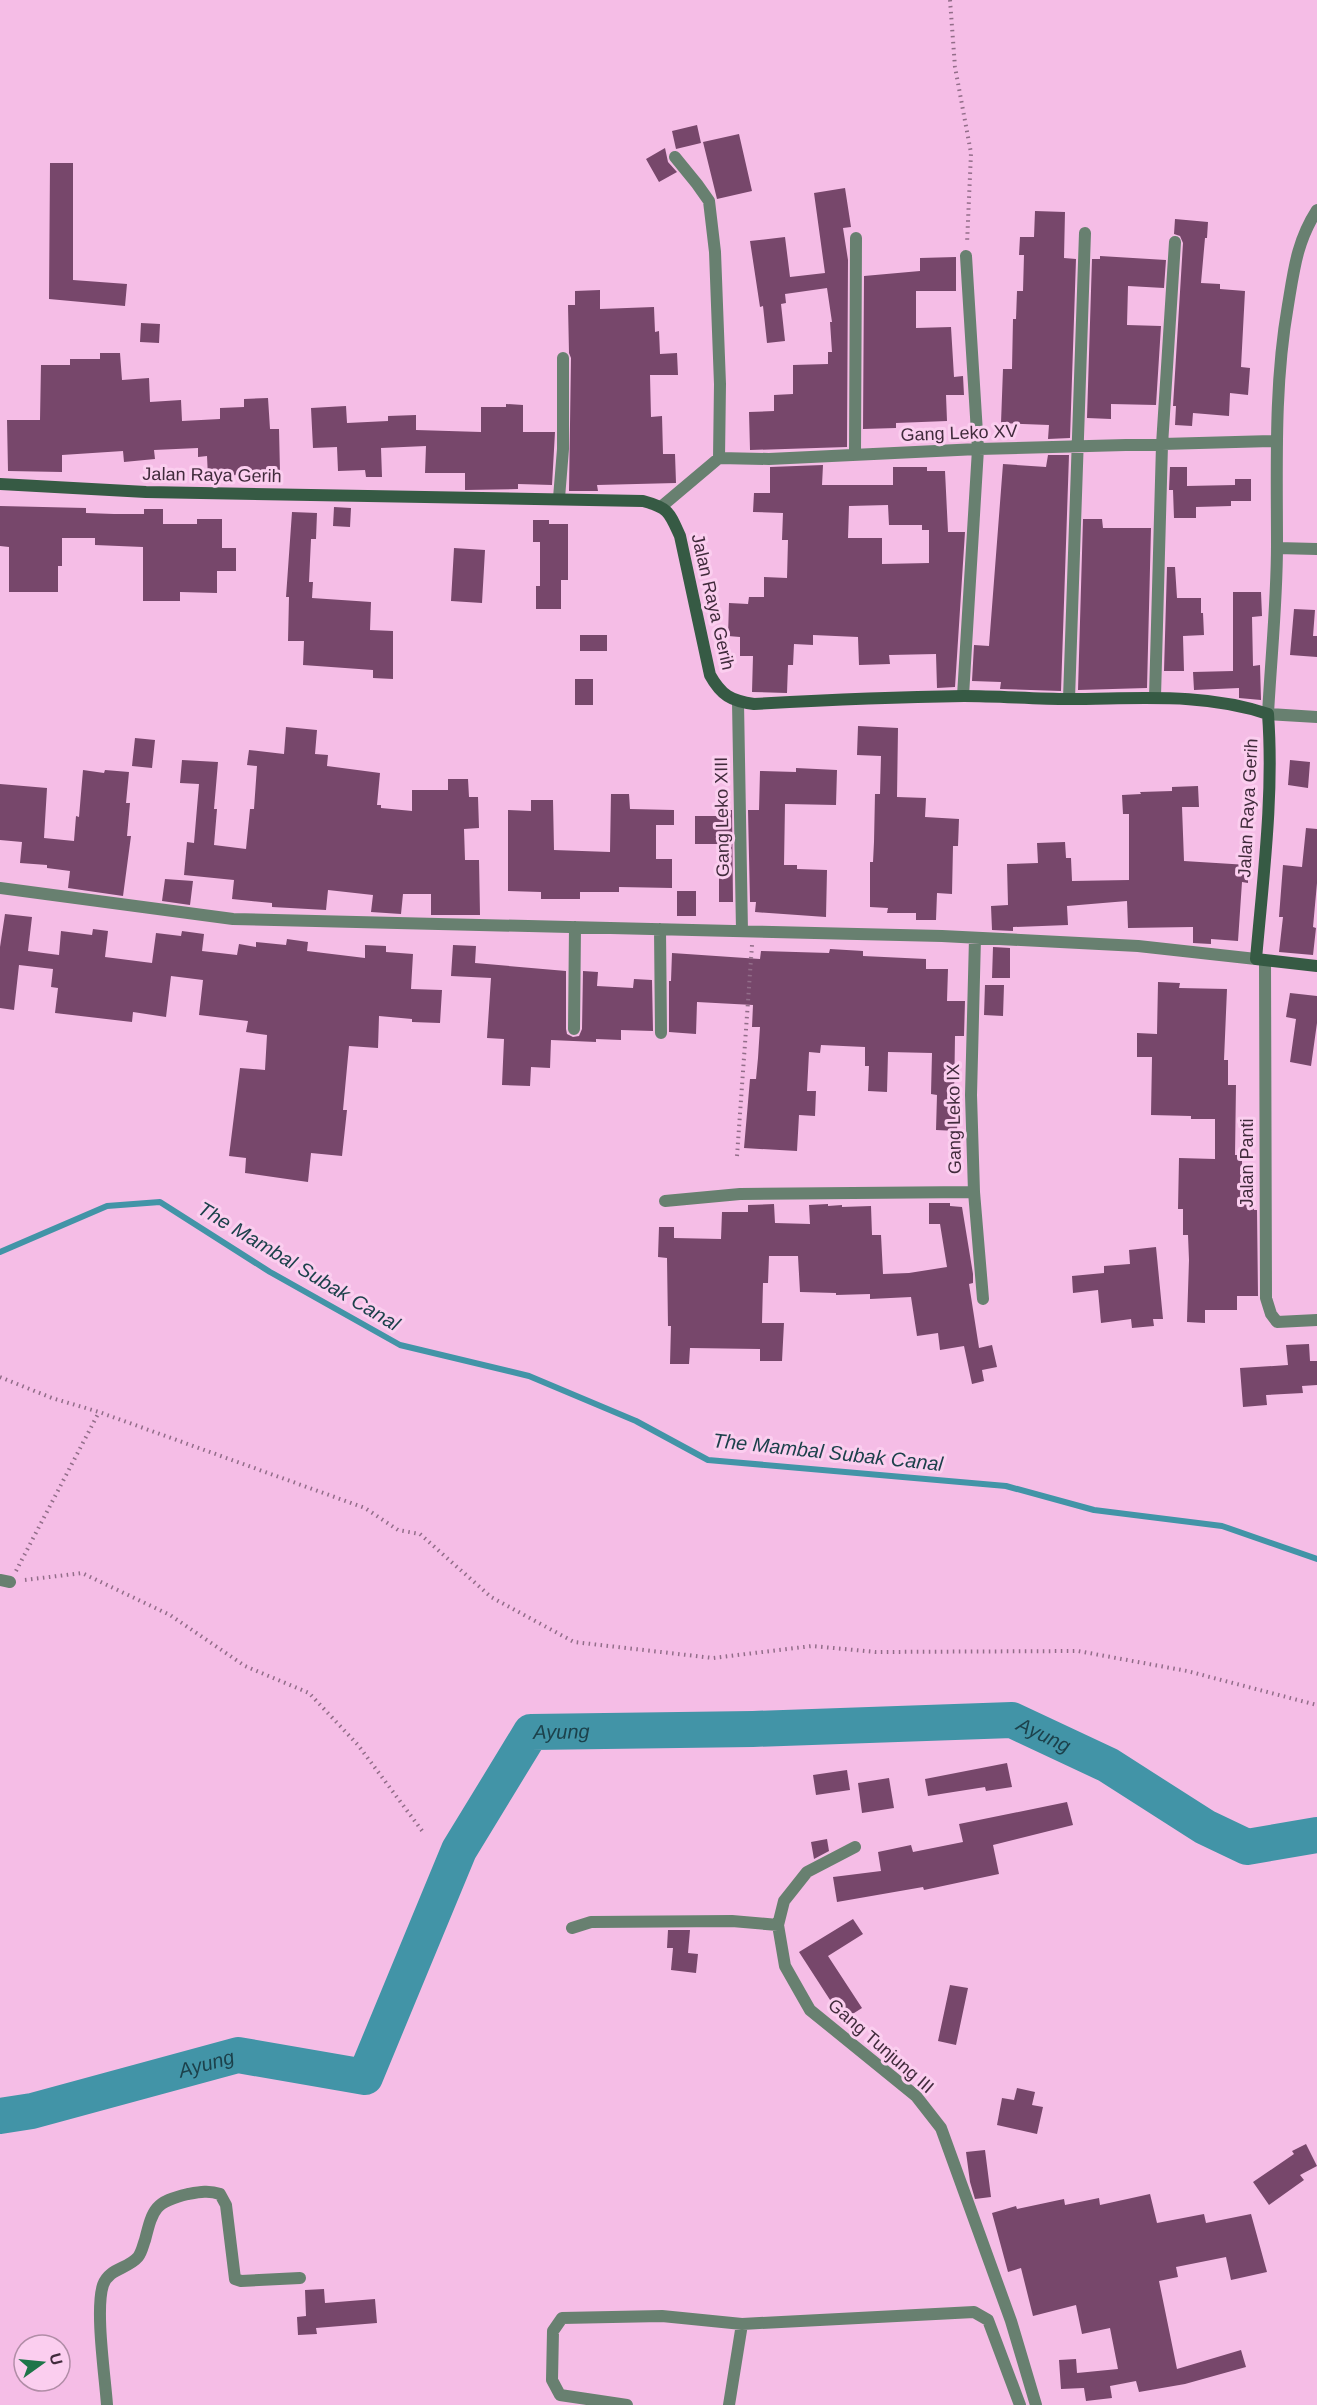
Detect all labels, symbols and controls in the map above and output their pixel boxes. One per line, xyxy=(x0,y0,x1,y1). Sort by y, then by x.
street label: Gang Leko XV xyxy=(900,421,1018,445)
street label: Jalan Raya Gerih xyxy=(142,464,282,486)
street label: Jalan Raya Gerih xyxy=(688,532,738,672)
street label: Jalan Raya Gerih xyxy=(1234,738,1262,878)
street label: Gang Leko XIII xyxy=(711,757,733,877)
street label: Gang Leko IX xyxy=(943,1064,965,1174)
street label: Jalan Panti xyxy=(1237,1118,1257,1208)
water label: The Mambal Subak Canal xyxy=(194,1197,404,1335)
water label: The Mambal Subak Canal xyxy=(712,1429,945,1475)
water label: Ayung xyxy=(1013,1713,1074,1757)
water label: Ayung xyxy=(532,1720,590,1743)
street label: Gang Tunjung III xyxy=(824,1995,938,2097)
water label: Ayung xyxy=(175,2046,236,2082)
north arrow xyxy=(12,2333,72,2393)
text: U xyxy=(46,2351,66,2367)

